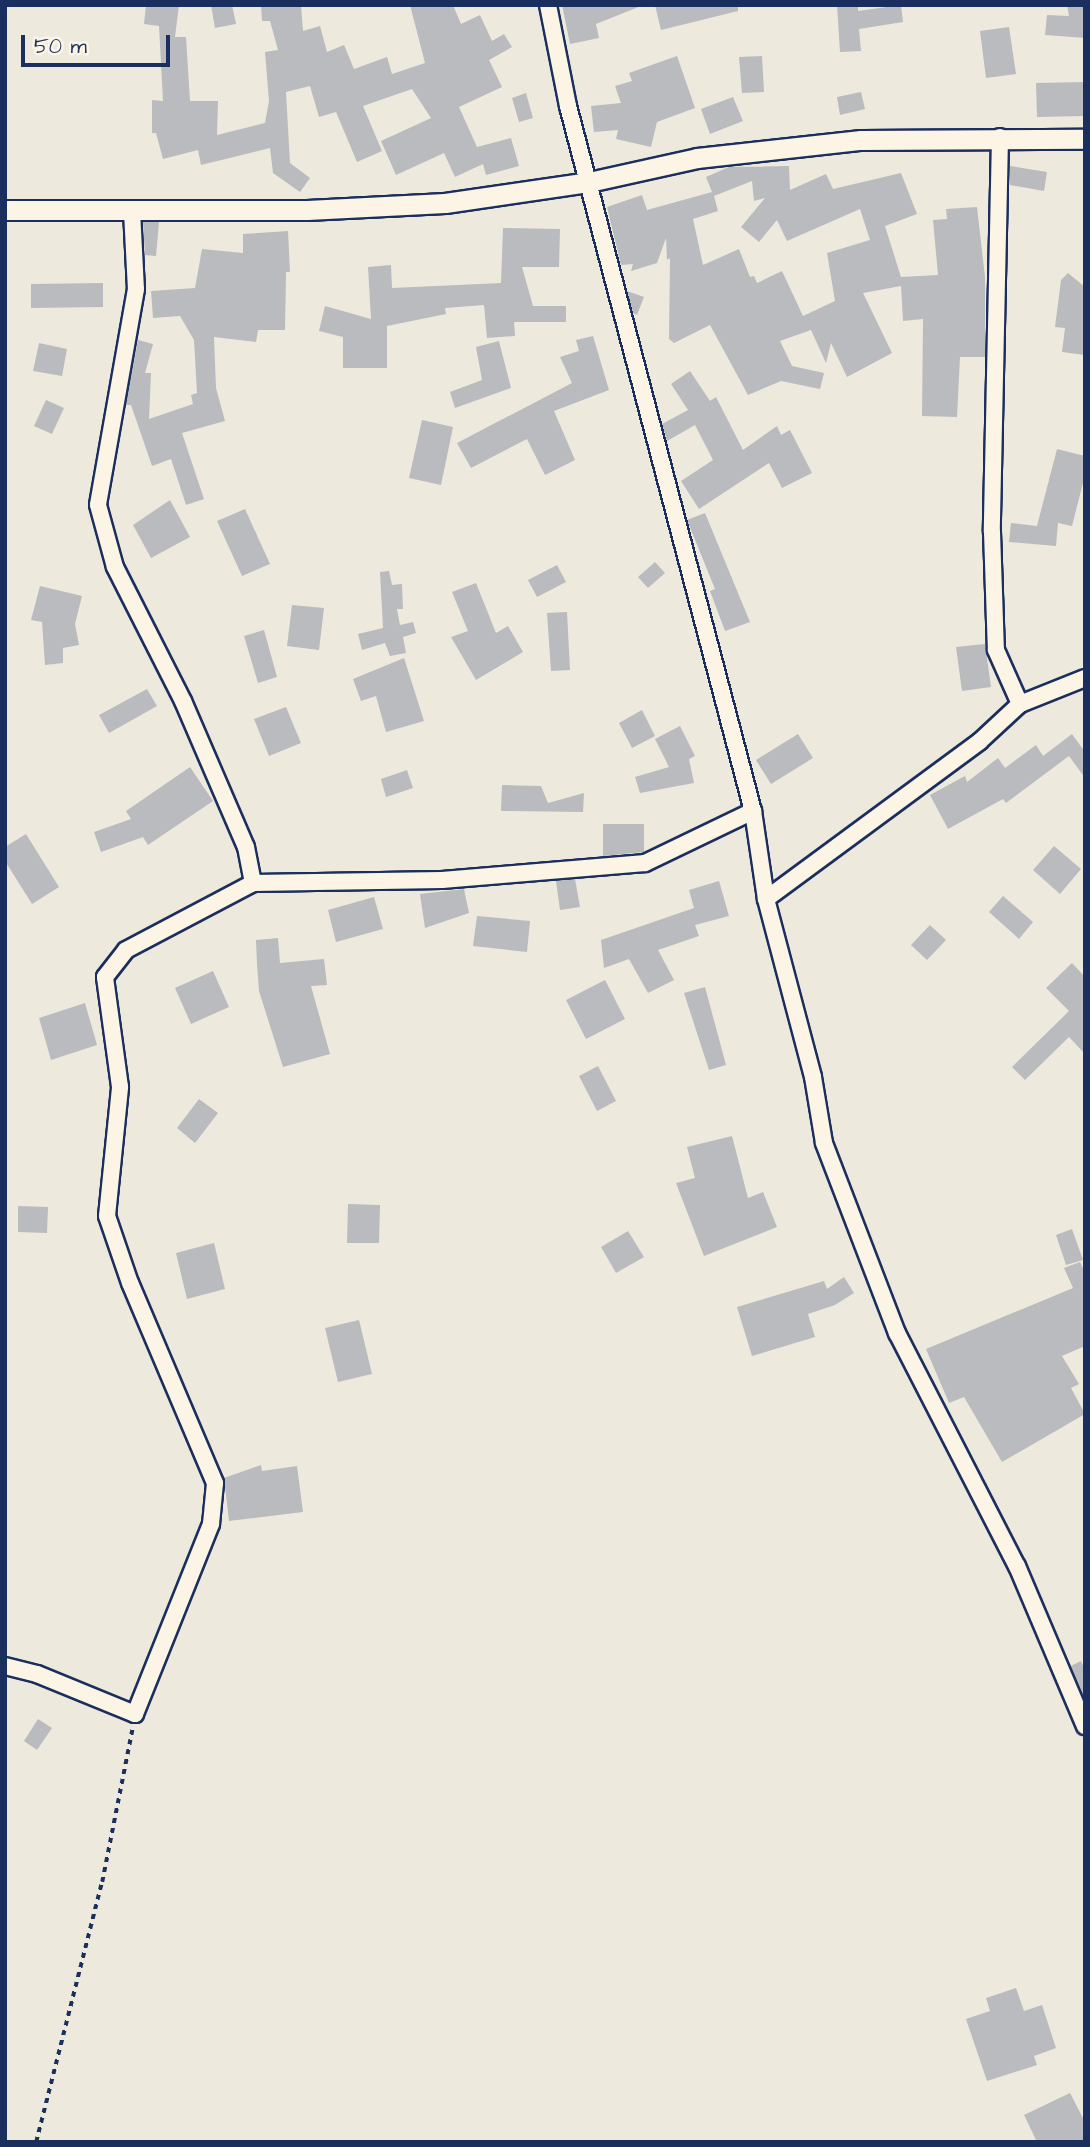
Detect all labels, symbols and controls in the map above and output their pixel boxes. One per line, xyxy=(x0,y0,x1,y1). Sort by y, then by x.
scale bar xyxy=(24,21,173,65)
text: 50 m xyxy=(34,32,87,61)

